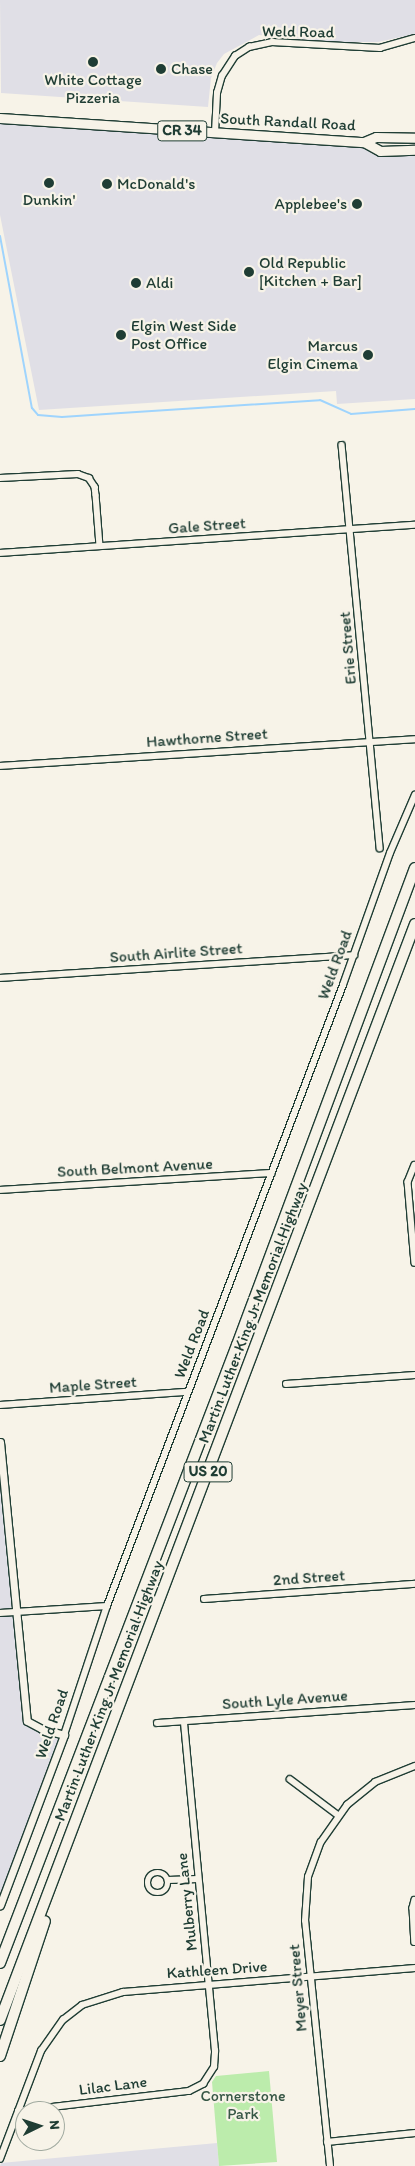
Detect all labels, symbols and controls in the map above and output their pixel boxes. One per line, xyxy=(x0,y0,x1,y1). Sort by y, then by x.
street label: Weld Road xyxy=(262,22,334,42)
marker: White Cottage Pizzeria xyxy=(87,56,99,68)
place label: Chase xyxy=(171,59,213,79)
marker: Chase xyxy=(155,63,167,75)
place label: White Cottage Pizzeria xyxy=(44,70,142,108)
street label: South Randall Road xyxy=(220,109,356,135)
road number: CR 34 xyxy=(157,118,207,144)
place label: McDonald's xyxy=(117,174,195,194)
marker: Dunkin' xyxy=(43,177,55,189)
marker: McDonald's xyxy=(101,178,113,190)
place label: Dunkin' xyxy=(23,190,75,210)
place label: Applebee's xyxy=(275,194,347,214)
marker: Applebee's xyxy=(351,198,363,210)
place label: Old Republic [Kitchen + Bar] xyxy=(259,253,362,291)
marker: Old Republic [Kitchen + Bar] xyxy=(243,266,255,278)
place label: Aldi xyxy=(146,273,173,293)
marker: Aldi xyxy=(130,277,142,289)
place label: Elgin West Side Post Office xyxy=(131,316,236,354)
marker: Elgin West Side Post Office xyxy=(115,329,127,341)
place label: Marcus Elgin Cinema xyxy=(268,336,358,374)
marker: Marcus Elgin Cinema xyxy=(362,349,374,361)
street label: Gale Street xyxy=(168,514,246,538)
street label: Erie Street xyxy=(335,611,361,685)
street label: Hawthorne Street xyxy=(146,724,268,752)
street label: Weld Road xyxy=(314,928,356,1002)
street label: South Airlite Street xyxy=(109,939,243,967)
street label: South Belmont Avenue xyxy=(57,1154,213,1182)
street label: Martin Luther King Jr Memorial Highway xyxy=(194,1180,312,1446)
street label: Weld Road xyxy=(170,1307,214,1381)
street label: Maple Street xyxy=(49,1372,137,1398)
road number: US 20 xyxy=(183,1460,233,1484)
street label: Martin Luther King Jr Memorial Highway xyxy=(50,1558,168,1824)
street label: 2nd Street xyxy=(272,1566,346,1590)
street label: South Lyle Avenue xyxy=(222,1686,348,1714)
street label: Weld Road xyxy=(31,1687,73,1761)
street label: Mulberry Lane xyxy=(172,1852,202,1952)
street label: Meyer Street xyxy=(285,1944,311,2032)
street label: Kathleen Drive xyxy=(166,1957,268,1983)
street label: Lilac Lane xyxy=(78,2072,148,2100)
park label: Cornerstone Park xyxy=(200,2086,286,2124)
north arrow xyxy=(15,2101,65,2151)
text: N xyxy=(46,2120,63,2130)

